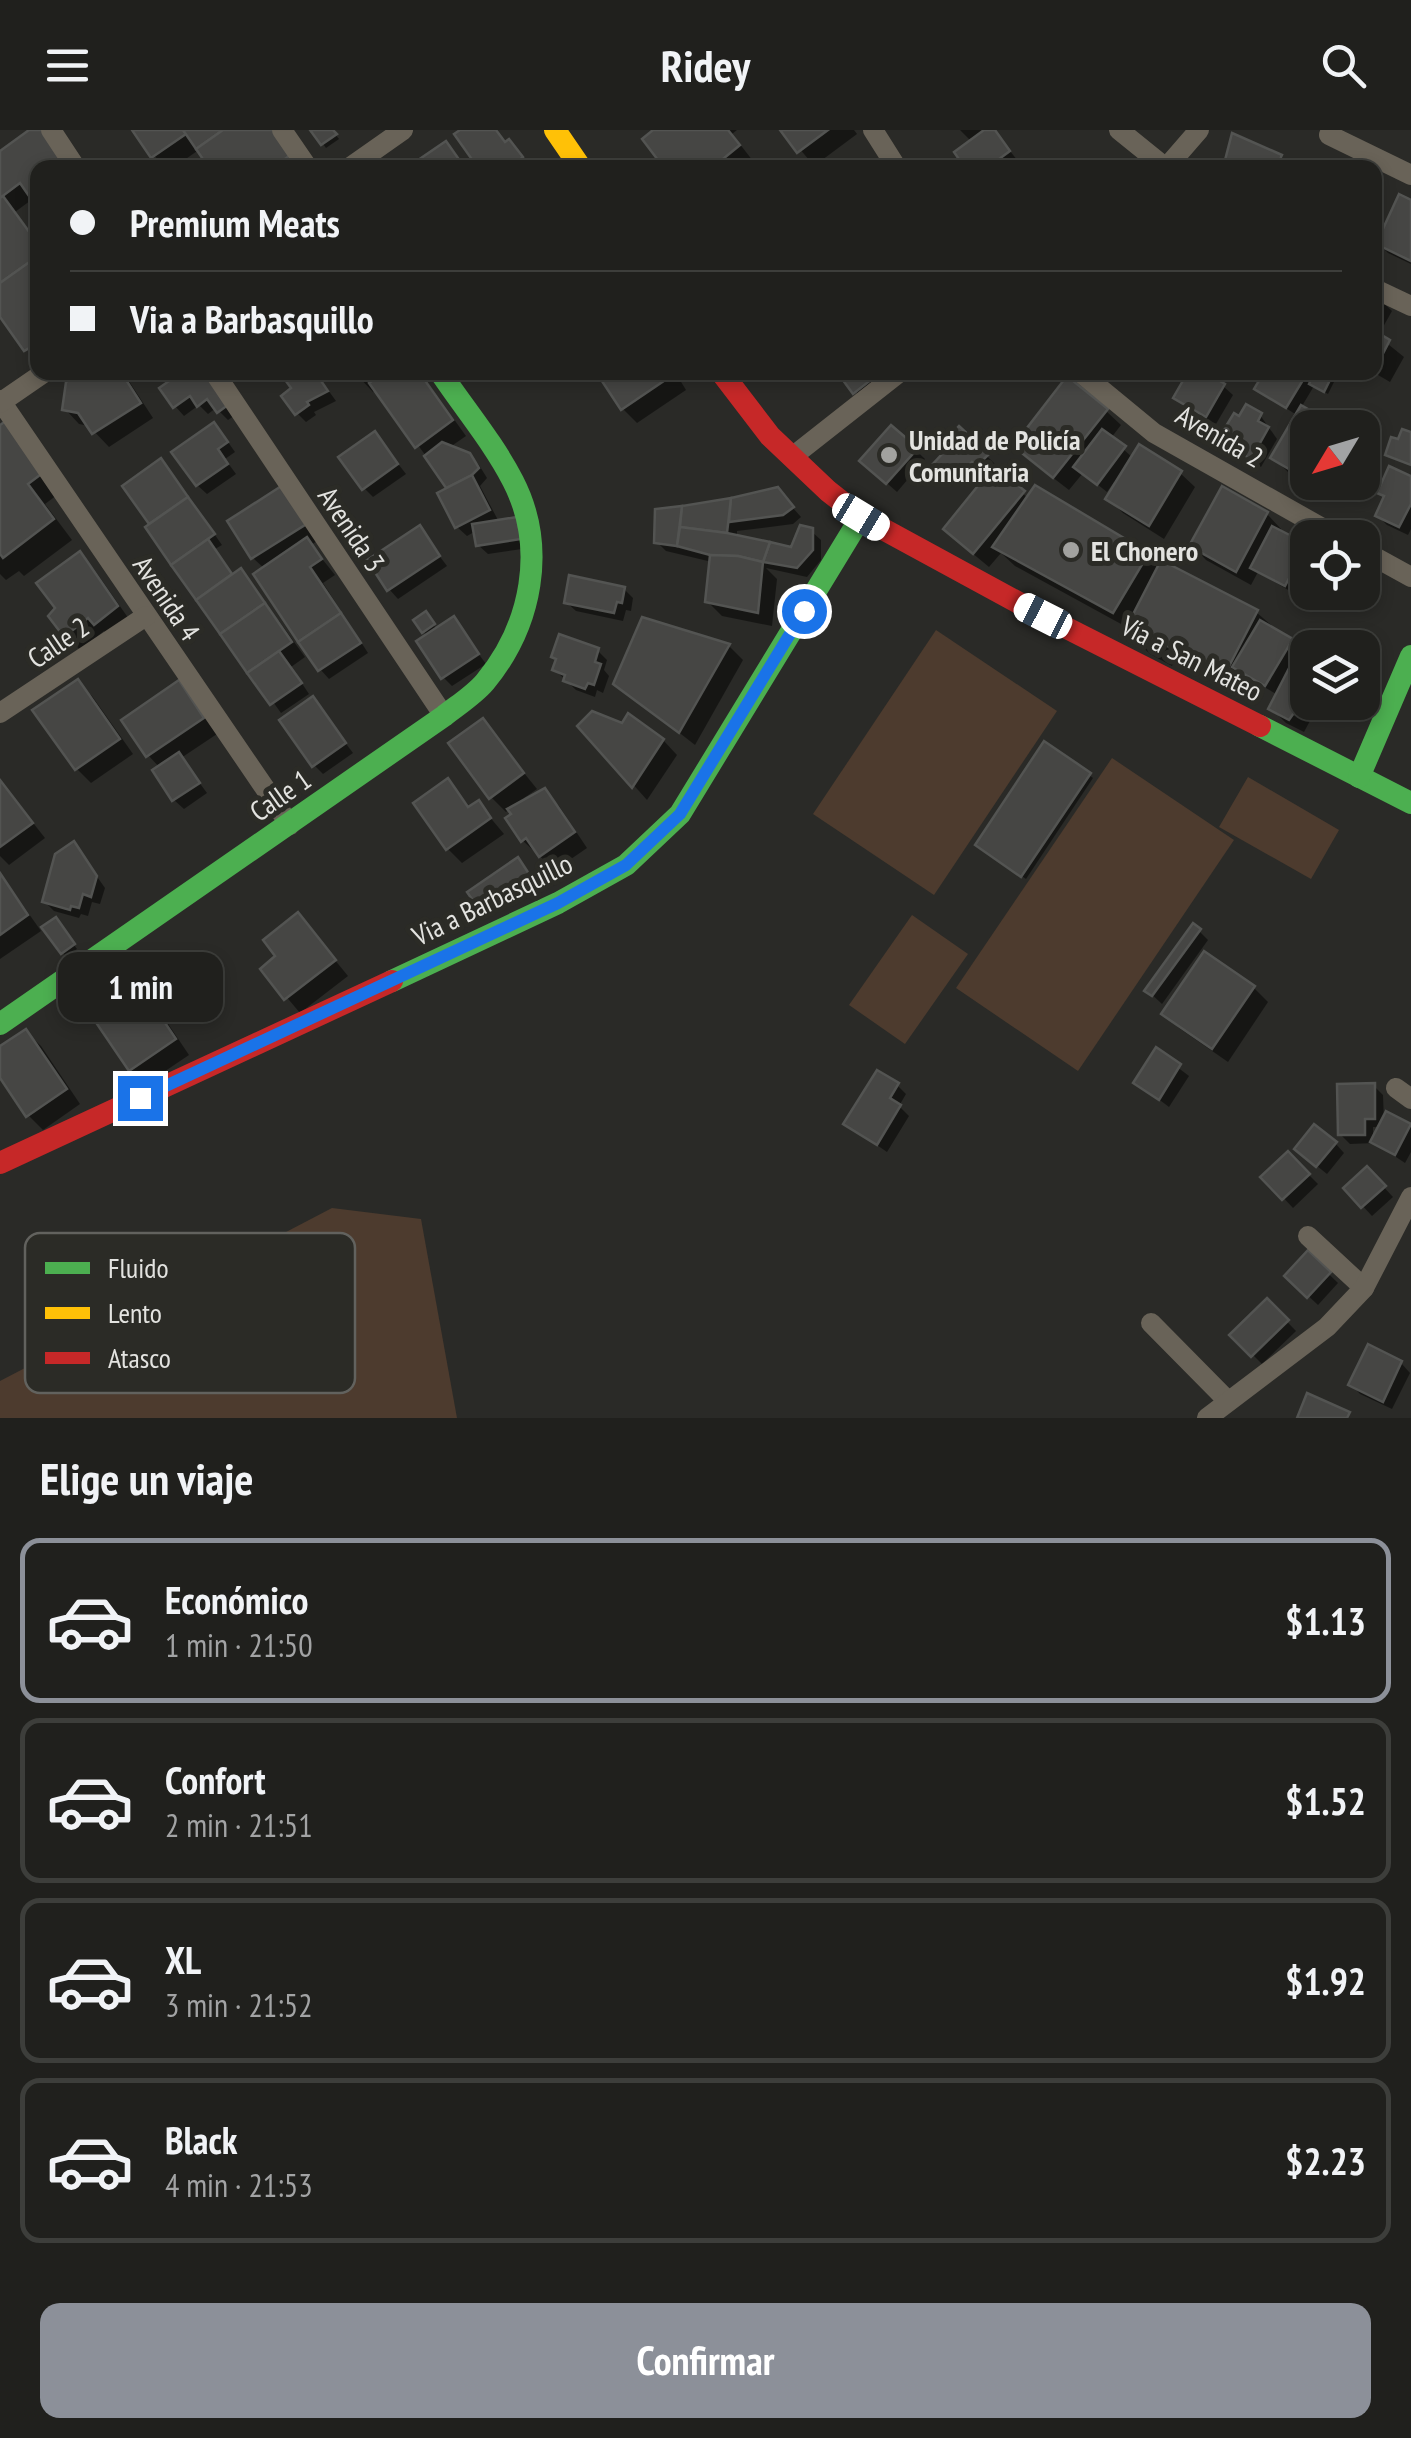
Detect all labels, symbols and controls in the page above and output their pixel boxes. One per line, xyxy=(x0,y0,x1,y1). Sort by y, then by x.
text: Ridey xyxy=(661,36,750,94)
icon: menu xyxy=(40,38,95,93)
icon: search xyxy=(1316,38,1371,93)
text: Premium Meats xyxy=(130,198,340,247)
text: Via a Barbasquillo xyxy=(130,294,374,343)
street label: Avenida 2 xyxy=(1170,396,1270,476)
north arrow xyxy=(1290,410,1380,500)
map controls xyxy=(1290,410,1380,720)
place label: Unidad de Policía Comunitaria xyxy=(909,421,1080,490)
marker: Unidad de Policía Comunitaria xyxy=(878,444,900,466)
street label: Avenida 3 xyxy=(310,479,394,579)
car xyxy=(828,489,894,545)
button: locate xyxy=(1290,520,1380,610)
place label: El Chonero xyxy=(1091,532,1198,569)
marker: El Chonero xyxy=(1060,539,1082,561)
street label: Avenida 4 xyxy=(125,548,209,648)
route start xyxy=(782,589,827,634)
car xyxy=(1009,589,1077,643)
street label: Vía a San Mateo xyxy=(1114,606,1269,709)
street label: Calle 2 xyxy=(20,608,96,676)
button: layers xyxy=(1290,630,1380,720)
street label: Calle 1 xyxy=(242,761,318,829)
street label: Via a Barbasquillo xyxy=(405,844,578,954)
callout: 1 min xyxy=(58,953,222,1023)
text: 1 min xyxy=(108,966,173,1008)
route end xyxy=(118,1076,163,1121)
legend xyxy=(25,1233,355,1393)
text: Fluido xyxy=(108,1249,169,1286)
text: Lento xyxy=(108,1294,162,1331)
text: Atasco xyxy=(108,1339,171,1376)
text: Elige un viaje xyxy=(40,1449,254,1507)
text: Económico xyxy=(165,1575,309,1624)
icon: car xyxy=(45,1576,135,1666)
text: $1.13 xyxy=(1285,1596,1366,1645)
text: 1 min · 21:50 xyxy=(165,1624,313,1666)
text: Confort xyxy=(165,1755,265,1804)
icon: car xyxy=(45,1756,135,1846)
text: $1.52 xyxy=(1285,1776,1366,1825)
text: 2 min · 21:51 xyxy=(165,1804,313,1846)
text: XL xyxy=(165,1935,201,1984)
icon: car xyxy=(45,1936,135,2026)
text: $1.92 xyxy=(1285,1956,1366,2005)
text: 3 min · 21:52 xyxy=(165,1984,313,2026)
text: Black xyxy=(165,2115,238,2164)
icon: car xyxy=(45,2116,135,2206)
text: $2.23 xyxy=(1285,2136,1366,2185)
text: 4 min · 21:53 xyxy=(165,2164,313,2206)
button: Confirmar xyxy=(40,2303,1371,2418)

